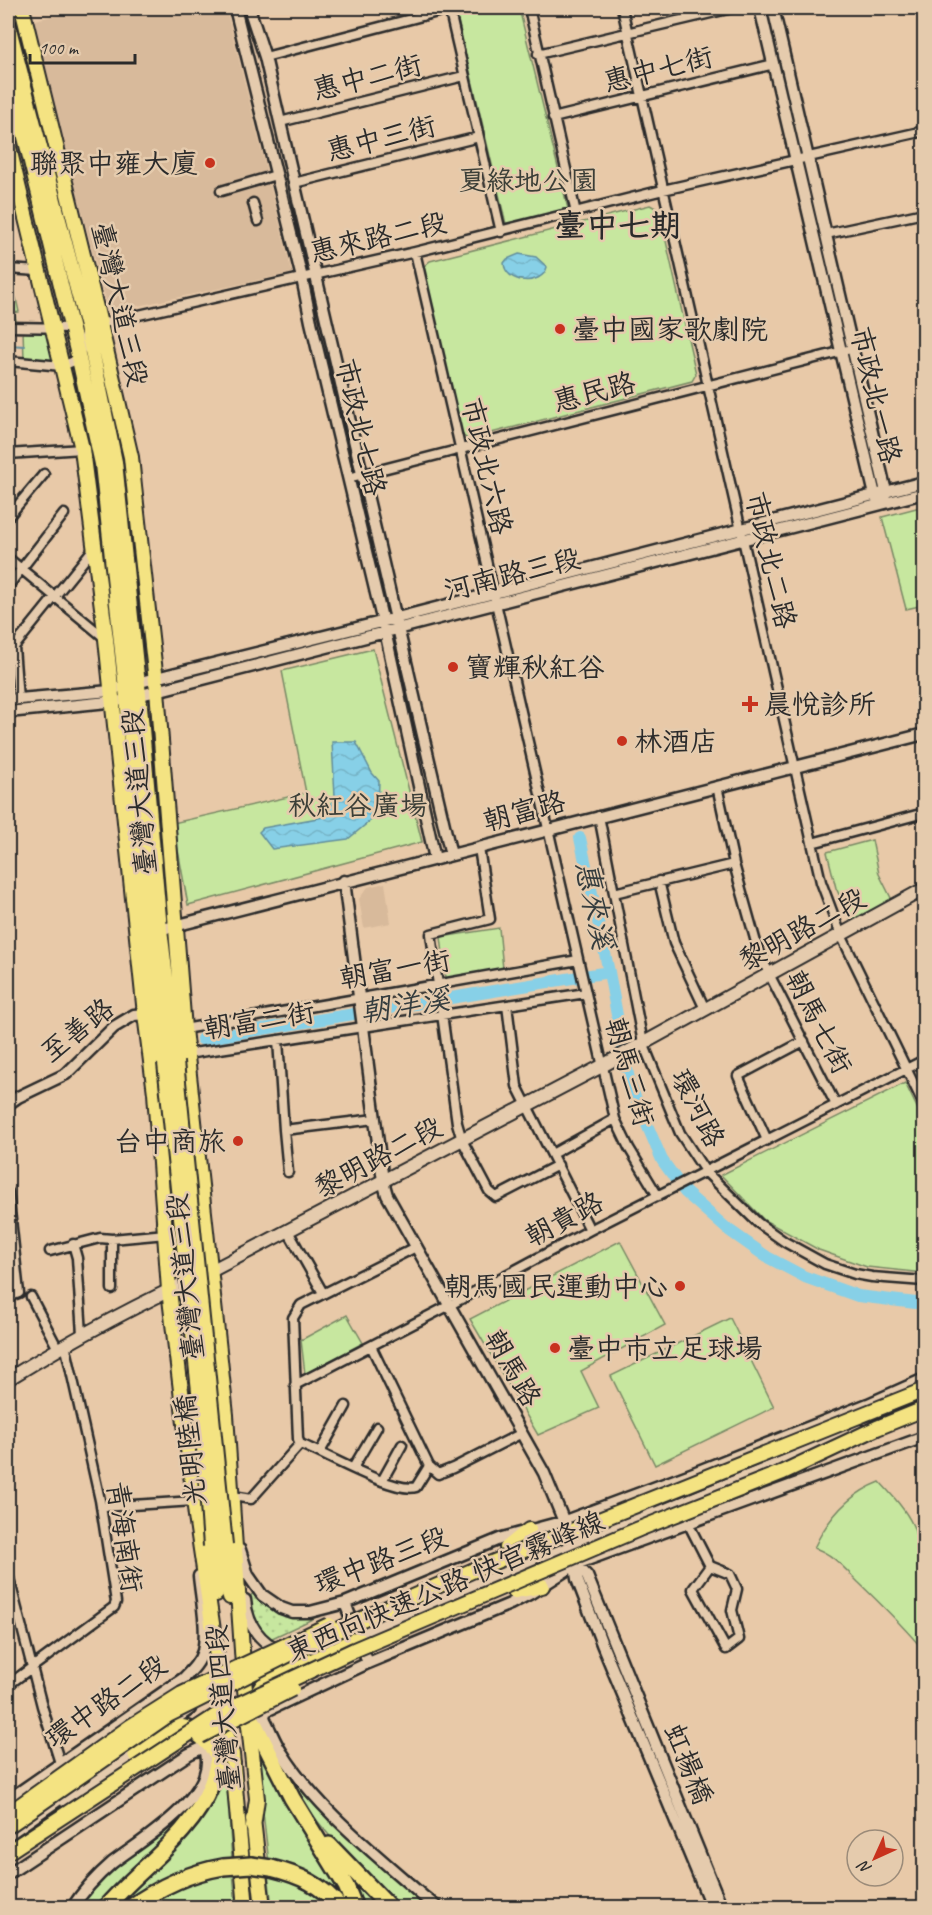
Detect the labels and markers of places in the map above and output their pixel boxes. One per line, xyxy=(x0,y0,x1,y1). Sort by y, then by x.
place label: 聯聚中雍大廈 xyxy=(30,146,198,181)
marker: 聯聚中雍大廈 xyxy=(203,156,217,170)
place label: 臺中國家歌劇院 xyxy=(572,312,768,347)
marker: 臺中國家歌劇院 xyxy=(553,322,567,336)
place label: 寶輝秋紅谷 xyxy=(465,650,605,685)
marker: 寶輝秋紅谷 xyxy=(446,660,460,674)
place label: 晨悅診所 xyxy=(764,687,876,722)
marker: 晨悅診所 xyxy=(741,695,759,713)
place label: 林酒店 xyxy=(634,724,718,759)
marker: 林酒店 xyxy=(615,734,629,748)
place label: 台中商旅 xyxy=(114,1124,226,1159)
marker: 台中商旅 xyxy=(231,1134,245,1148)
place label: 朝馬國民運動中心 xyxy=(444,1269,668,1304)
marker: 朝馬國民運動中心 xyxy=(673,1279,687,1293)
place label: 臺中市立足球場 xyxy=(567,1331,763,1366)
marker: 臺中市立足球場 xyxy=(548,1341,562,1355)

